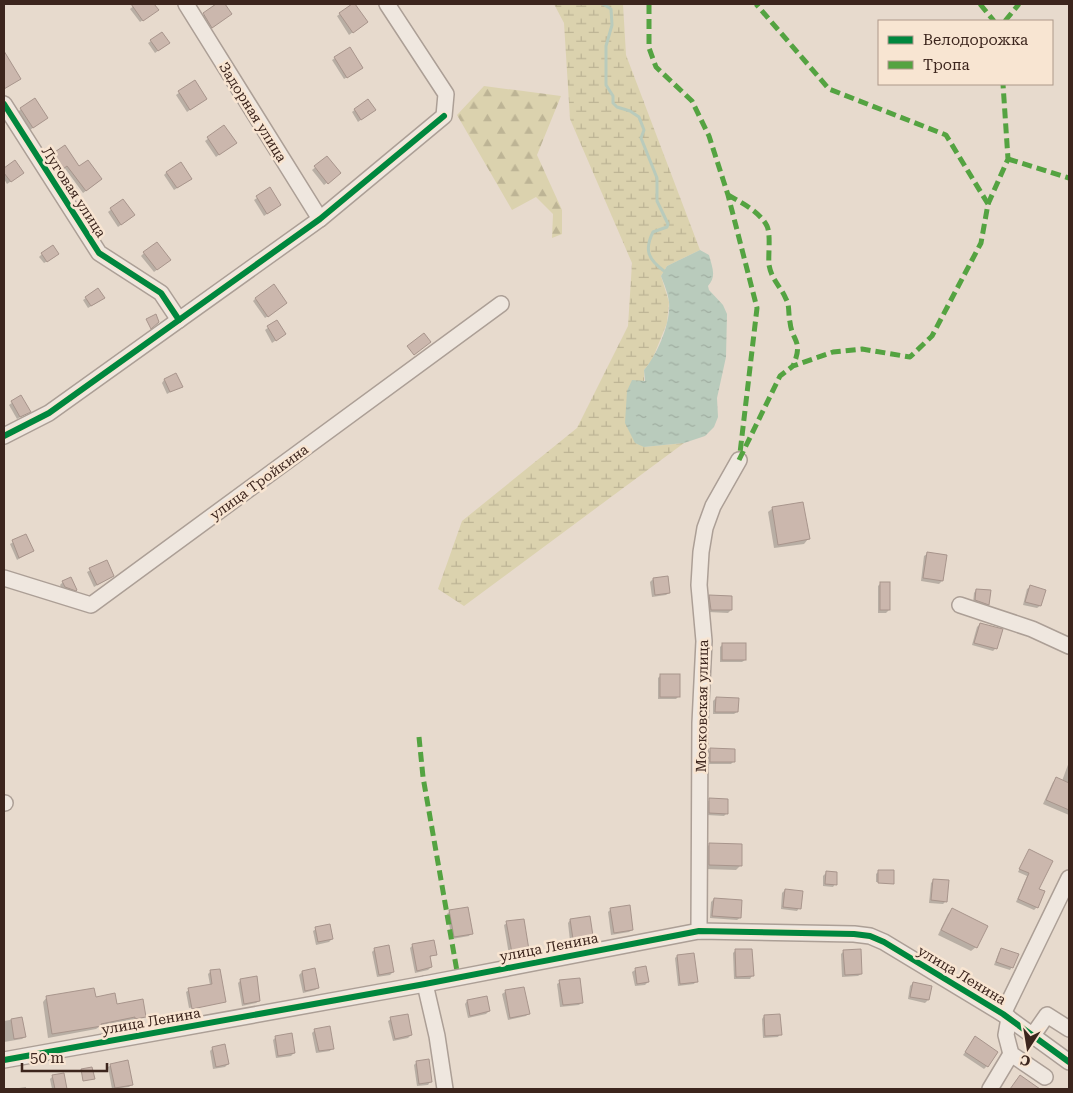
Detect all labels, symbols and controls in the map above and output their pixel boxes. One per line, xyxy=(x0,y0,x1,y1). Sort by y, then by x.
legend xyxy=(878,20,1053,85)
text: Велодорожка xyxy=(923,31,1028,49)
text: Тропа xyxy=(923,56,970,74)
street label: Задорная улица xyxy=(216,59,290,165)
street label: Луговая улица xyxy=(39,144,109,241)
street label: улица Тройкина xyxy=(207,441,312,523)
street label: Московская улица xyxy=(693,639,711,772)
street label: улица Ленина xyxy=(498,930,600,964)
street label: улица Ленина xyxy=(915,942,1009,1008)
street label: улица Ленина xyxy=(100,1004,202,1038)
north arrow xyxy=(1003,1023,1053,1073)
scale bar xyxy=(22,1040,108,1072)
text: 50 m xyxy=(30,1049,65,1067)
text: С xyxy=(1019,1052,1032,1070)

